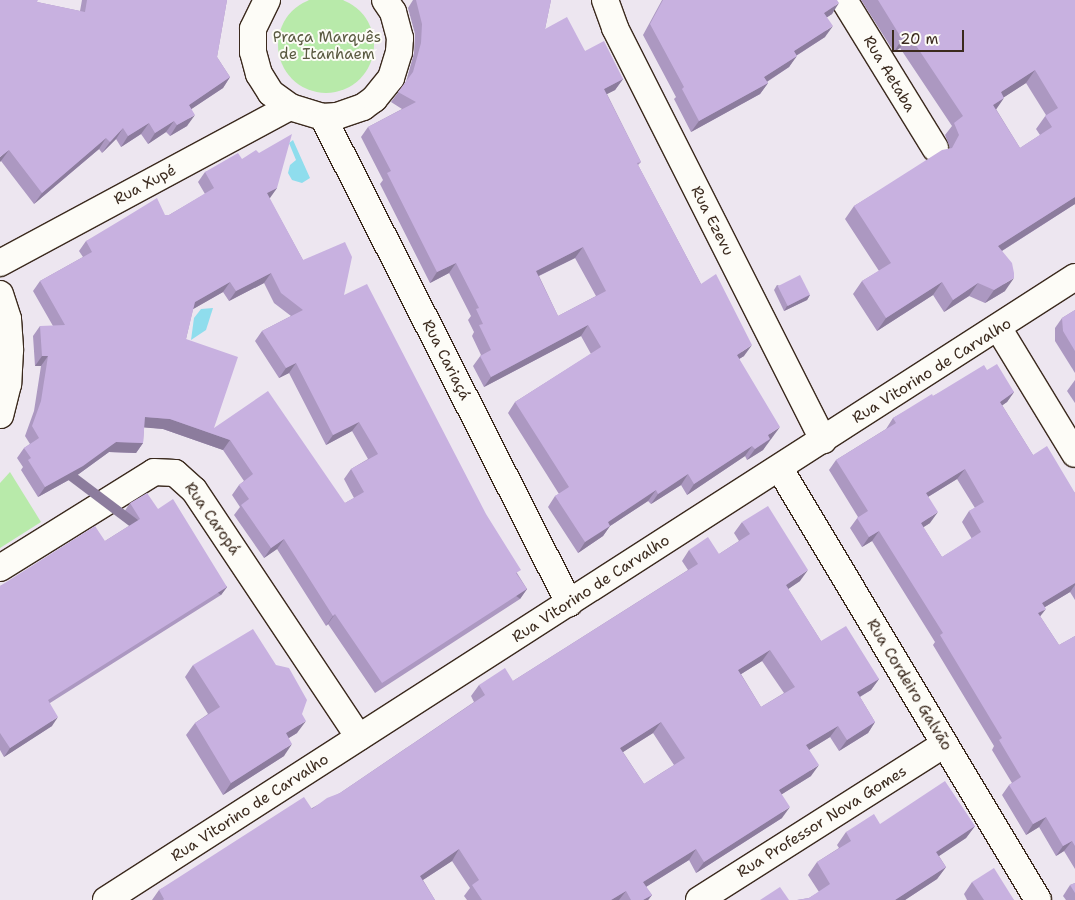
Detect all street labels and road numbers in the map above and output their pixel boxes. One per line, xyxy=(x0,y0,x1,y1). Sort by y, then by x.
street label: Rua Aetaba xyxy=(859,33,919,115)
street label: Rua Xupé xyxy=(111,161,179,209)
street label: Rua Ezevu xyxy=(687,183,737,259)
street label: Rua Vitorino de Carvalho xyxy=(849,315,1015,427)
street label: Rua Cariaçá xyxy=(418,317,474,403)
street label: Rua Caropá xyxy=(180,479,244,559)
street label: Rua Vitorino de Carvalho xyxy=(509,531,673,647)
street label: Rua Cordeiro Galvão xyxy=(863,616,955,754)
street label: Rua Vitorino de Carvalho xyxy=(168,750,332,866)
street label: Rua Professor Nova Gomes xyxy=(734,762,910,882)

